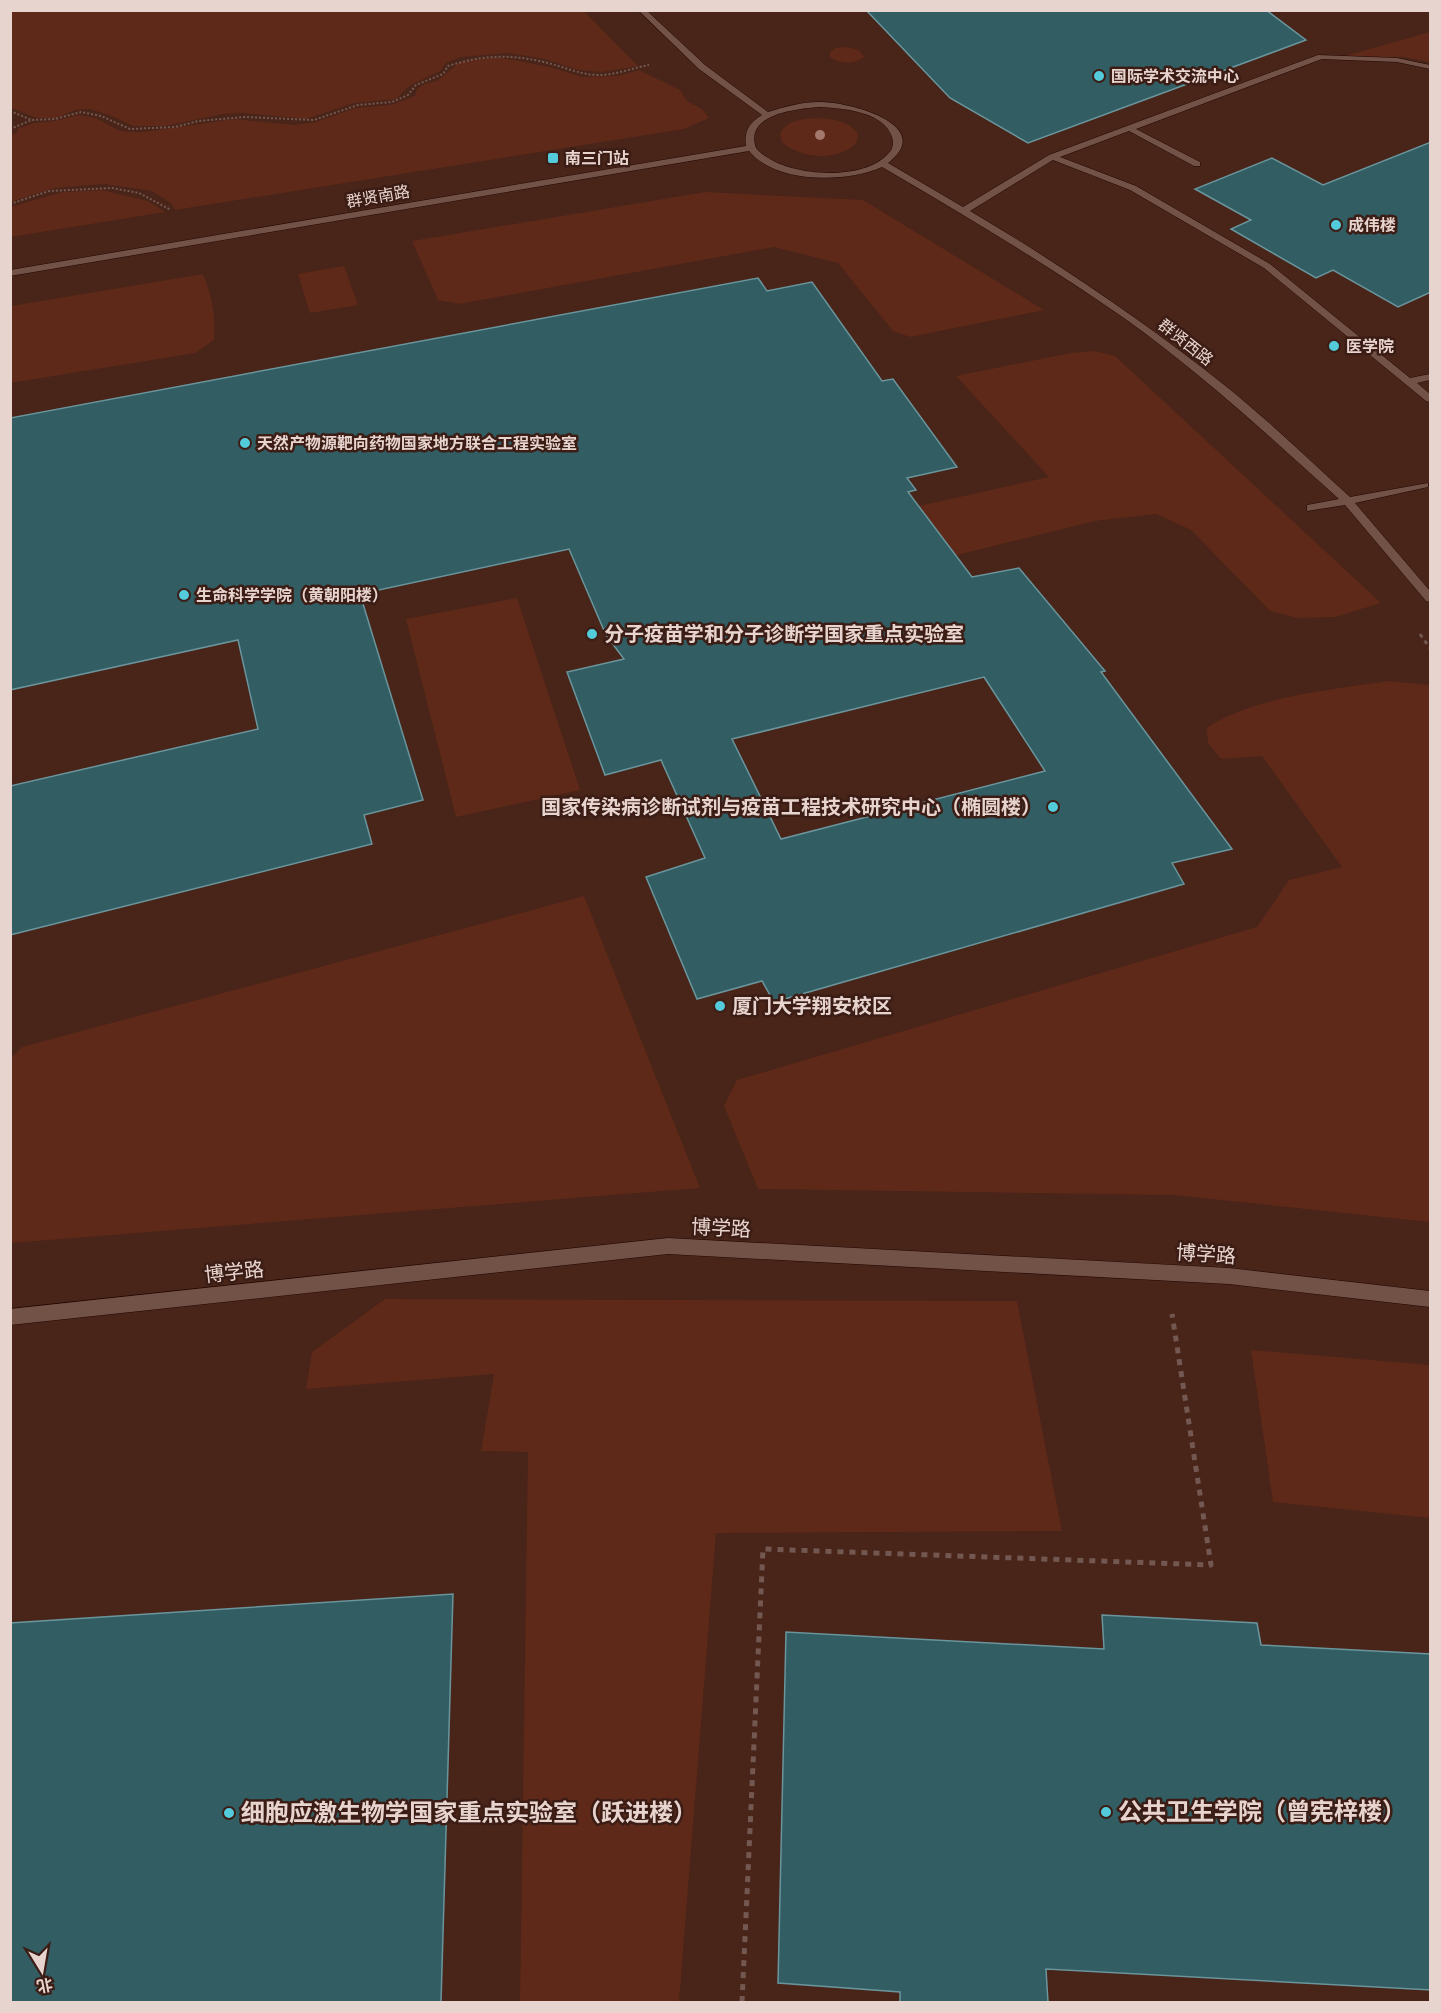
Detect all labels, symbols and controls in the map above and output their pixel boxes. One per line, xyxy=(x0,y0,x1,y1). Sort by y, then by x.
place label: 国际学术交流中心 xyxy=(1111,66,1239,86)
marker: 国际学术交流中心 xyxy=(1092,69,1106,83)
place label: 南三门站 xyxy=(565,148,629,168)
marker: 南三门站 xyxy=(546,151,560,165)
street label: 群贤南路 xyxy=(345,181,411,211)
place label: 成伟楼 xyxy=(1348,215,1396,235)
marker: 成伟楼 xyxy=(1329,218,1343,232)
street label: 群贤西路 xyxy=(1155,314,1217,370)
place label: 医学院 xyxy=(1346,336,1394,356)
marker: 医学院 xyxy=(1327,339,1341,353)
place label: 天然产物源靶向药物国家地方联合工程实验室 xyxy=(257,433,577,453)
marker: 天然产物源靶向药物国家地方联合工程实验室 xyxy=(238,436,252,450)
place label: 生命科学学院（黄朝阳楼） xyxy=(196,585,388,605)
marker: 生命科学学院（黄朝阳楼） xyxy=(177,588,191,602)
place label: 分子疫苗学和分子诊断学国家重点实验室 xyxy=(604,621,964,645)
marker: 分子疫苗学和分子诊断学国家重点实验室 xyxy=(585,627,599,641)
place label: 国家传染病诊断试剂与疫苗工程技术研究中心（椭圆楼） xyxy=(541,794,1041,818)
marker: 国家传染病诊断试剂与疫苗工程技术研究中心（椭圆楼） xyxy=(1046,800,1060,814)
place label: 厦门大学翔安校区 xyxy=(732,993,892,1017)
marker: 厦门大学翔安校区 xyxy=(713,999,727,1013)
street label: 博学路 xyxy=(690,1213,752,1241)
street label: 博学路 xyxy=(1175,1239,1237,1267)
street label: 博学路 xyxy=(203,1256,265,1286)
place label: 公共卫生学院（曾宪梓楼） xyxy=(1118,1796,1406,1825)
place label: 细胞应激生物学国家重点实验室（跃进楼） xyxy=(241,1797,697,1826)
marker: 公共卫生学院（曾宪梓楼） xyxy=(1099,1805,1113,1819)
marker: 细胞应激生物学国家重点实验室（跃进楼） xyxy=(222,1806,236,1820)
north arrow xyxy=(12,1941,72,2001)
text: 北 xyxy=(35,1974,55,1997)

